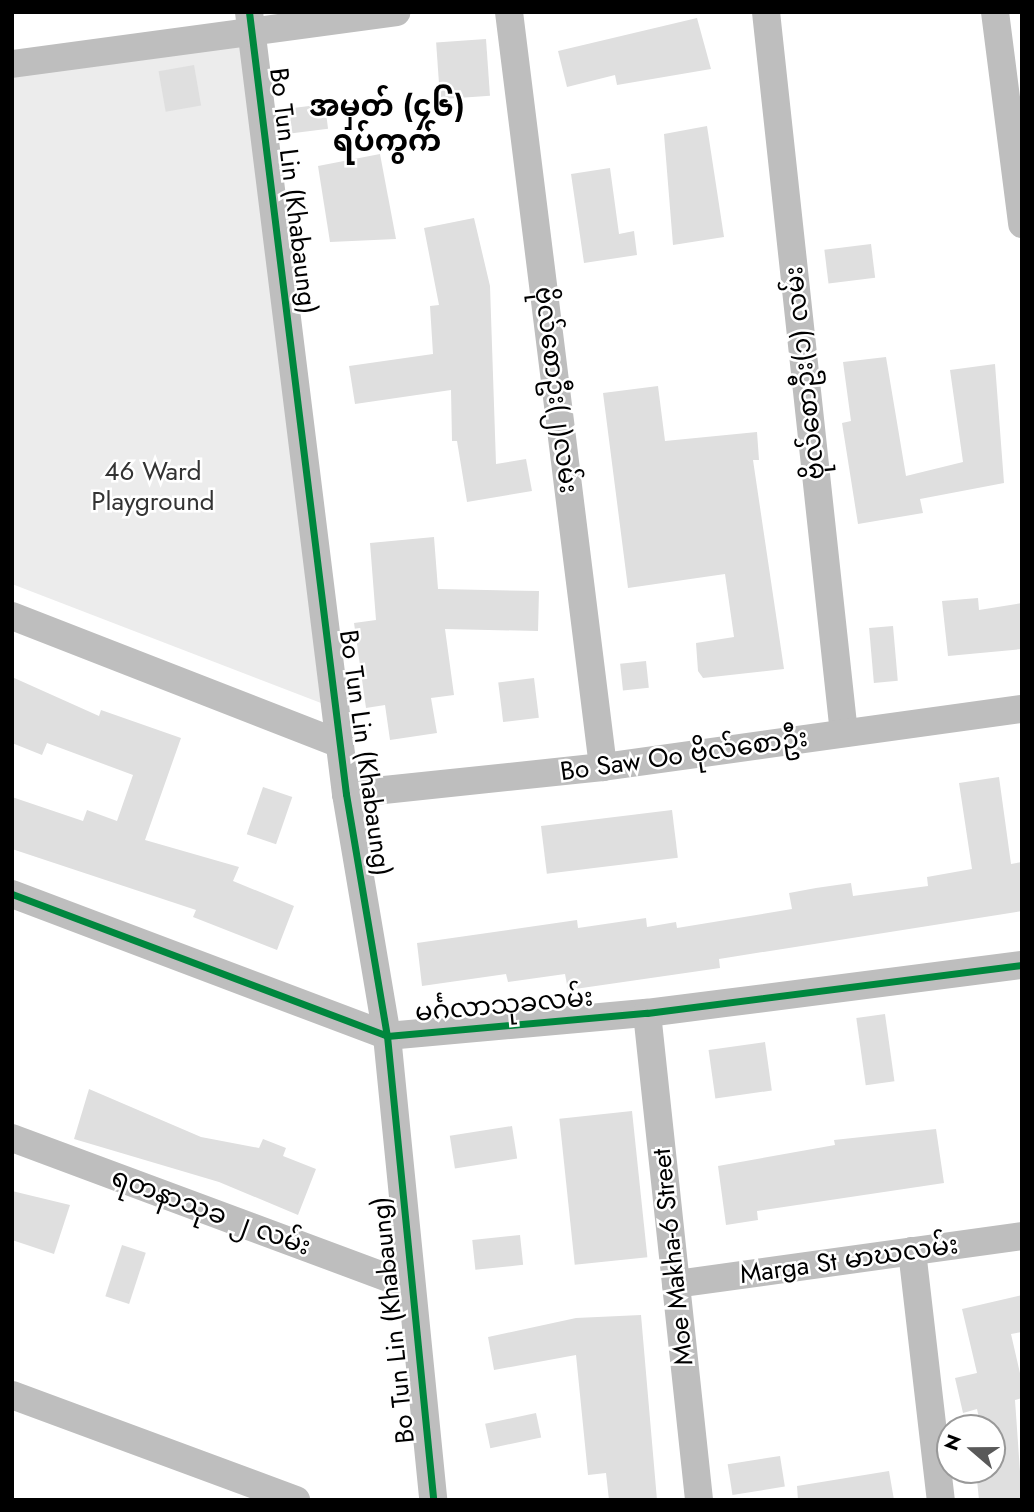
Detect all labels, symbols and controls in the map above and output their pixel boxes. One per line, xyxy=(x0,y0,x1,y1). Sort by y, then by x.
street label: Bo Tun Lin (Khabaung) xyxy=(262,66,324,316)
district label: အမှတ် (၄၆) ရပ်ကွက် xyxy=(309,88,465,158)
street label: ဗိုလ်စောဦး(၁) လမ်း xyxy=(778,265,832,481)
street label: ဗိုလ်စောဦး(၂)လမ်း xyxy=(528,285,584,495)
park label: 46 Ward Playground xyxy=(91,456,215,518)
street label: Bo Tun Lin (Khabaung) xyxy=(332,628,398,878)
street label: Bo Saw Oo ဗိုလ်စောဦး xyxy=(558,722,810,788)
street label: မင်္ဂလာသုခလမ်း xyxy=(414,982,594,1028)
street label: Moe Makha-6 Street xyxy=(646,1147,700,1367)
street label: ရတနာသုခ ၂ လမ်း xyxy=(107,1161,315,1263)
street label: Bo Tun Lin (Khabaung) xyxy=(365,1195,421,1445)
street label: Marga St မာဃလမ်း xyxy=(738,1229,960,1291)
north arrow xyxy=(936,1414,1006,1484)
text: N xyxy=(937,1431,968,1454)

